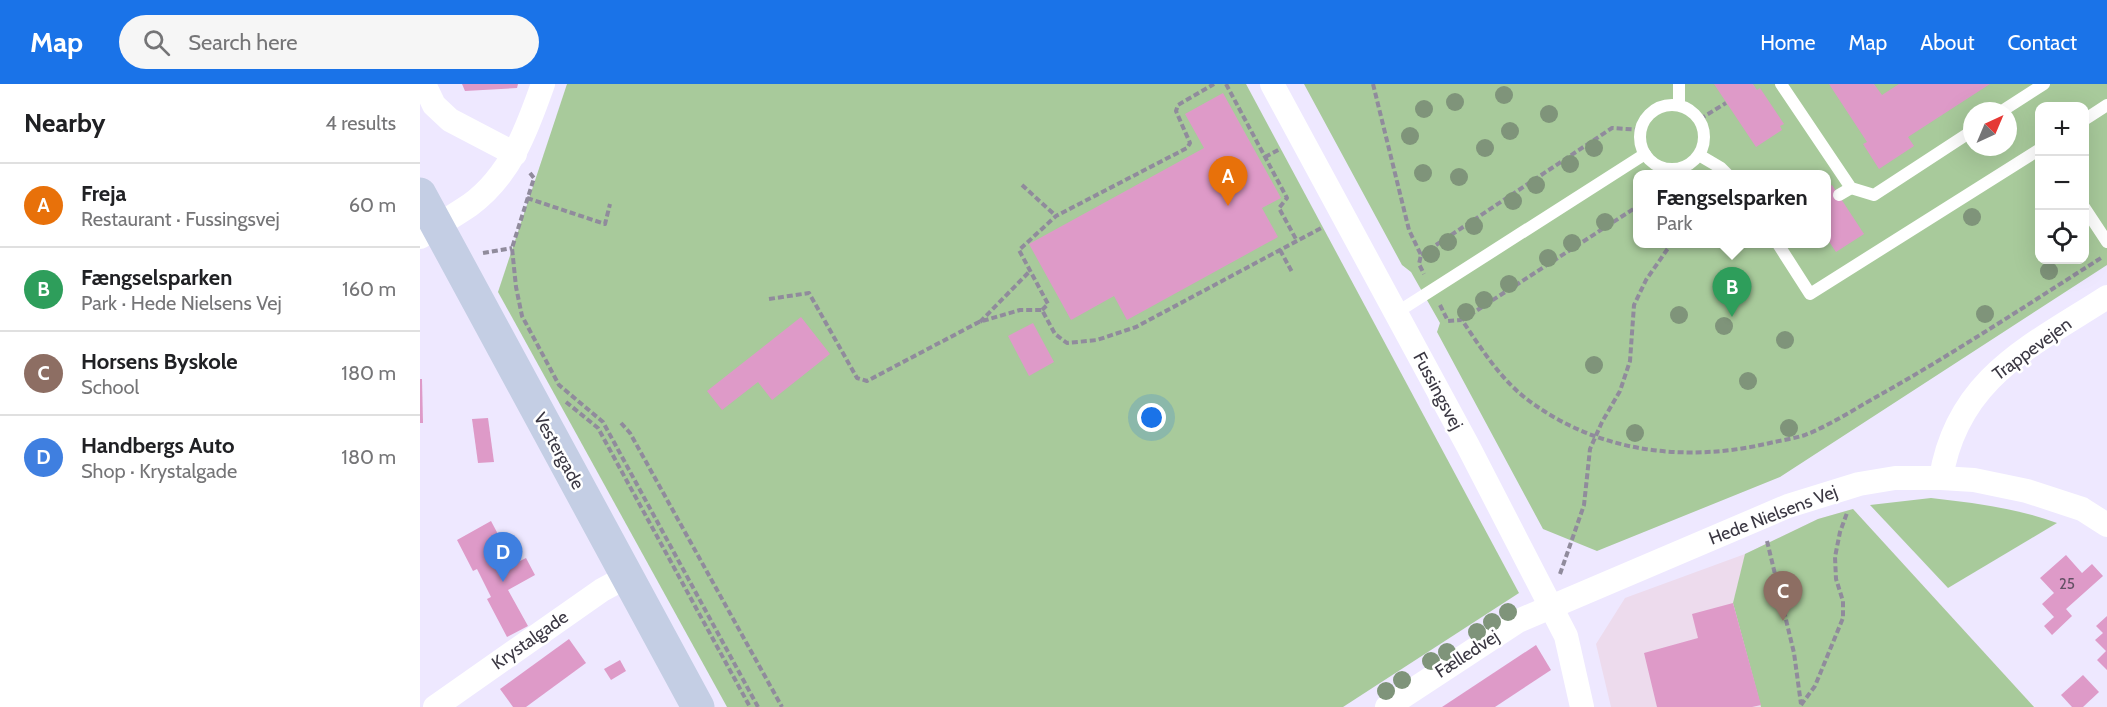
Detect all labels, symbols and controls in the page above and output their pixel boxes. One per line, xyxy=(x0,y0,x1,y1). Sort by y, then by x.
search box xyxy=(119,15,539,69)
text: Map xyxy=(30,25,83,59)
icon: search xyxy=(140,26,173,59)
text: Search here xyxy=(188,29,297,56)
text: Home xyxy=(1760,30,1816,55)
text: Map xyxy=(1849,30,1887,55)
text: About xyxy=(1920,30,1974,55)
text: Contact xyxy=(2007,30,2077,55)
north arrow xyxy=(1963,102,2017,156)
map controls xyxy=(2035,102,2089,264)
button: + xyxy=(2035,102,2089,156)
text: Nearby xyxy=(24,107,105,139)
text: 4 results xyxy=(325,111,396,135)
pin: A xyxy=(1208,156,1248,206)
button: − xyxy=(2035,156,2089,210)
popup xyxy=(1633,170,1831,248)
text: Freja xyxy=(81,180,126,207)
text: Fængselsparken xyxy=(1656,184,1808,211)
text: A xyxy=(37,193,50,217)
text: 60 m xyxy=(349,193,396,217)
text: Restaurant · Fussingsvej xyxy=(81,207,280,231)
button: locate xyxy=(2035,210,2089,264)
text: Park xyxy=(1656,211,1692,235)
text: Fængselsparken xyxy=(81,264,232,291)
pin: B xyxy=(1712,268,1752,317)
text: B xyxy=(37,277,50,301)
text: 160 m xyxy=(342,277,396,301)
text: Park · Hede Nielsens Vej xyxy=(81,291,282,315)
street label: Trappevejen xyxy=(1988,313,2076,385)
text: Horsens Byskole xyxy=(81,348,238,375)
street label: Fussingsvej xyxy=(1408,348,1468,434)
text: C xyxy=(37,361,50,385)
text: 180 m xyxy=(341,361,396,385)
text: School xyxy=(81,375,139,399)
your location xyxy=(1137,403,1166,432)
street label: Vestergade xyxy=(529,409,589,493)
text: Handbergs Auto xyxy=(81,432,235,459)
text: D xyxy=(36,445,51,469)
text: 180 m xyxy=(341,445,396,469)
text: Shop · Krystalgade xyxy=(81,459,237,483)
street label: Hede Nielsens Vej xyxy=(1706,480,1840,550)
pin: D xyxy=(484,532,523,582)
pin: C xyxy=(1764,572,1802,621)
house number: 25 xyxy=(2059,575,2075,593)
street label: Krystalgade xyxy=(488,606,572,674)
street label: Fælledvej xyxy=(1431,625,1503,683)

